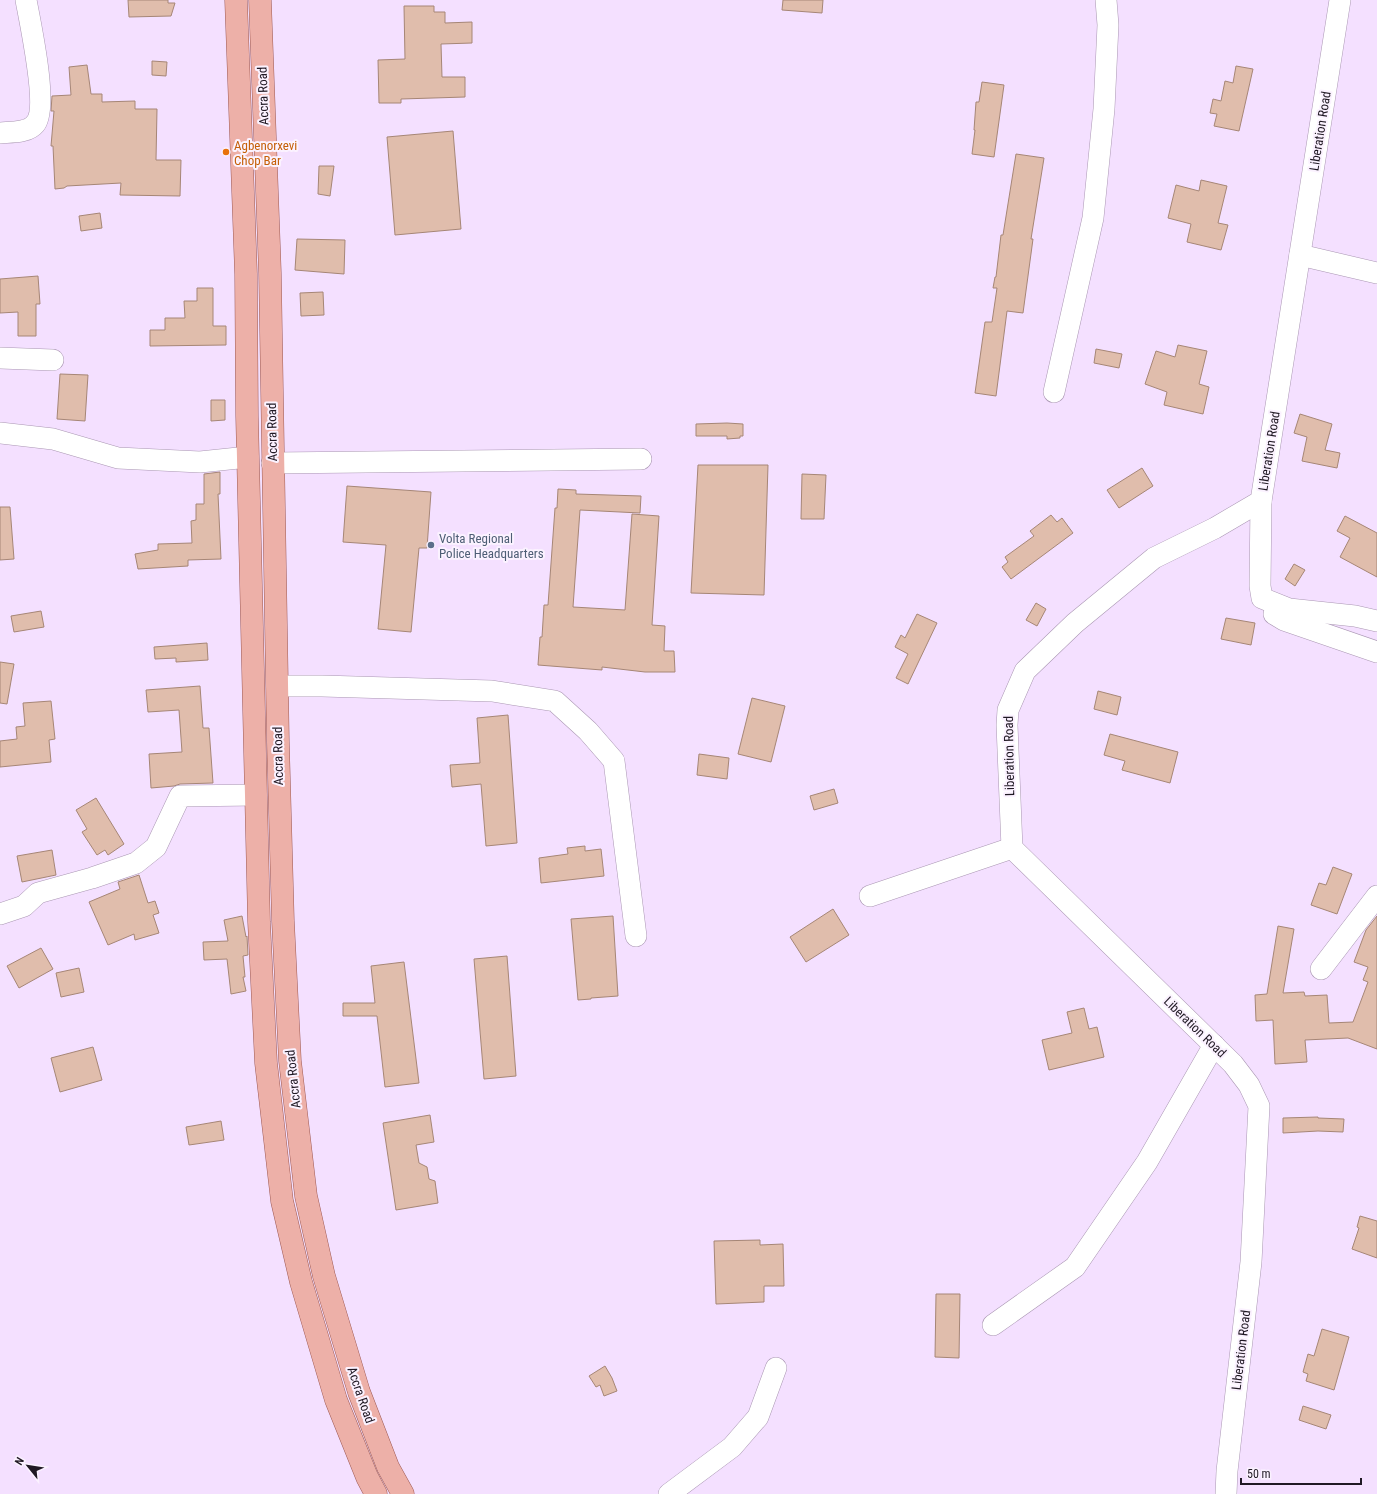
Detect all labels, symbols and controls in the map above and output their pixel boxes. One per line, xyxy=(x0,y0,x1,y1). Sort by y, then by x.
street label: Accra Road xyxy=(254,66,272,126)
street label: Liberation Road xyxy=(1306,90,1334,172)
place label: Agbenorxevi Chop Bar xyxy=(234,138,297,168)
marker: Agbenorxevi Chop Bar xyxy=(221,147,231,157)
street label: Accra Road xyxy=(264,403,280,461)
street label: Liberation Road xyxy=(1255,410,1283,492)
place label: Volta Regional Police Headquarters xyxy=(439,531,544,561)
marker: Volta Regional Police Headquarters xyxy=(426,540,436,550)
street label: Liberation Road xyxy=(1001,716,1017,796)
street label: Accra Road xyxy=(270,727,286,785)
street label: Liberation Road xyxy=(1161,994,1229,1060)
street label: Accra Road xyxy=(282,1049,304,1109)
street label: Liberation Road xyxy=(1229,1309,1253,1391)
street label: Accra Road xyxy=(344,1365,378,1425)
north arrow xyxy=(8,1446,48,1486)
text: N xyxy=(12,1455,27,1467)
scale bar xyxy=(1241,1460,1361,1486)
text: 50 m xyxy=(1247,1467,1271,1481)

